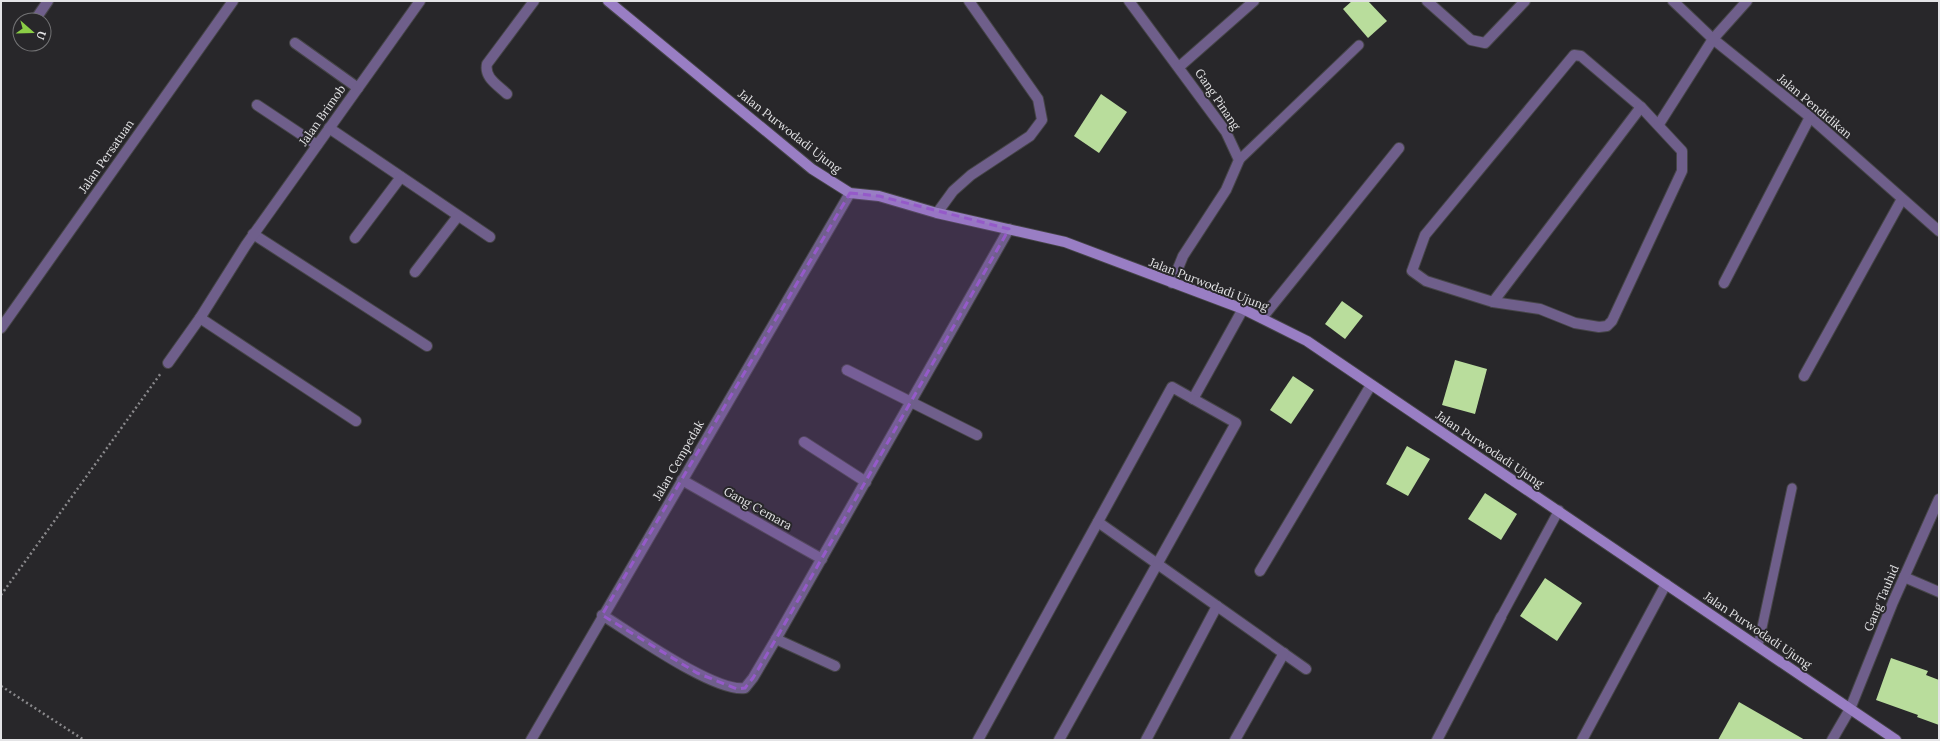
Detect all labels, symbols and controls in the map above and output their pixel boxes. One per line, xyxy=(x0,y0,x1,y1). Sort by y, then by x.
north arrow xyxy=(12,12,52,52)
text: U xyxy=(33,29,49,42)
street label: Gang Pinang xyxy=(1192,66,1244,133)
street label: Jalan Pendidikan xyxy=(1774,70,1855,141)
street label: Jalan Brimob xyxy=(295,82,349,149)
street label: Jalan Purwodadi Ujung xyxy=(735,85,845,176)
street label: Jalan Persatuan xyxy=(75,116,137,196)
street label: Jalan Purwodadi Ujung xyxy=(1146,254,1271,314)
street label: Jalan Purwodadi Ujung xyxy=(1432,407,1547,491)
street label: Jalan Cempedak xyxy=(649,417,707,503)
street label: Gang Cemara xyxy=(721,483,795,533)
street label: Gang Tauhid xyxy=(1860,562,1902,634)
street label: Jalan Purwodadi Ujung xyxy=(1700,588,1815,672)

